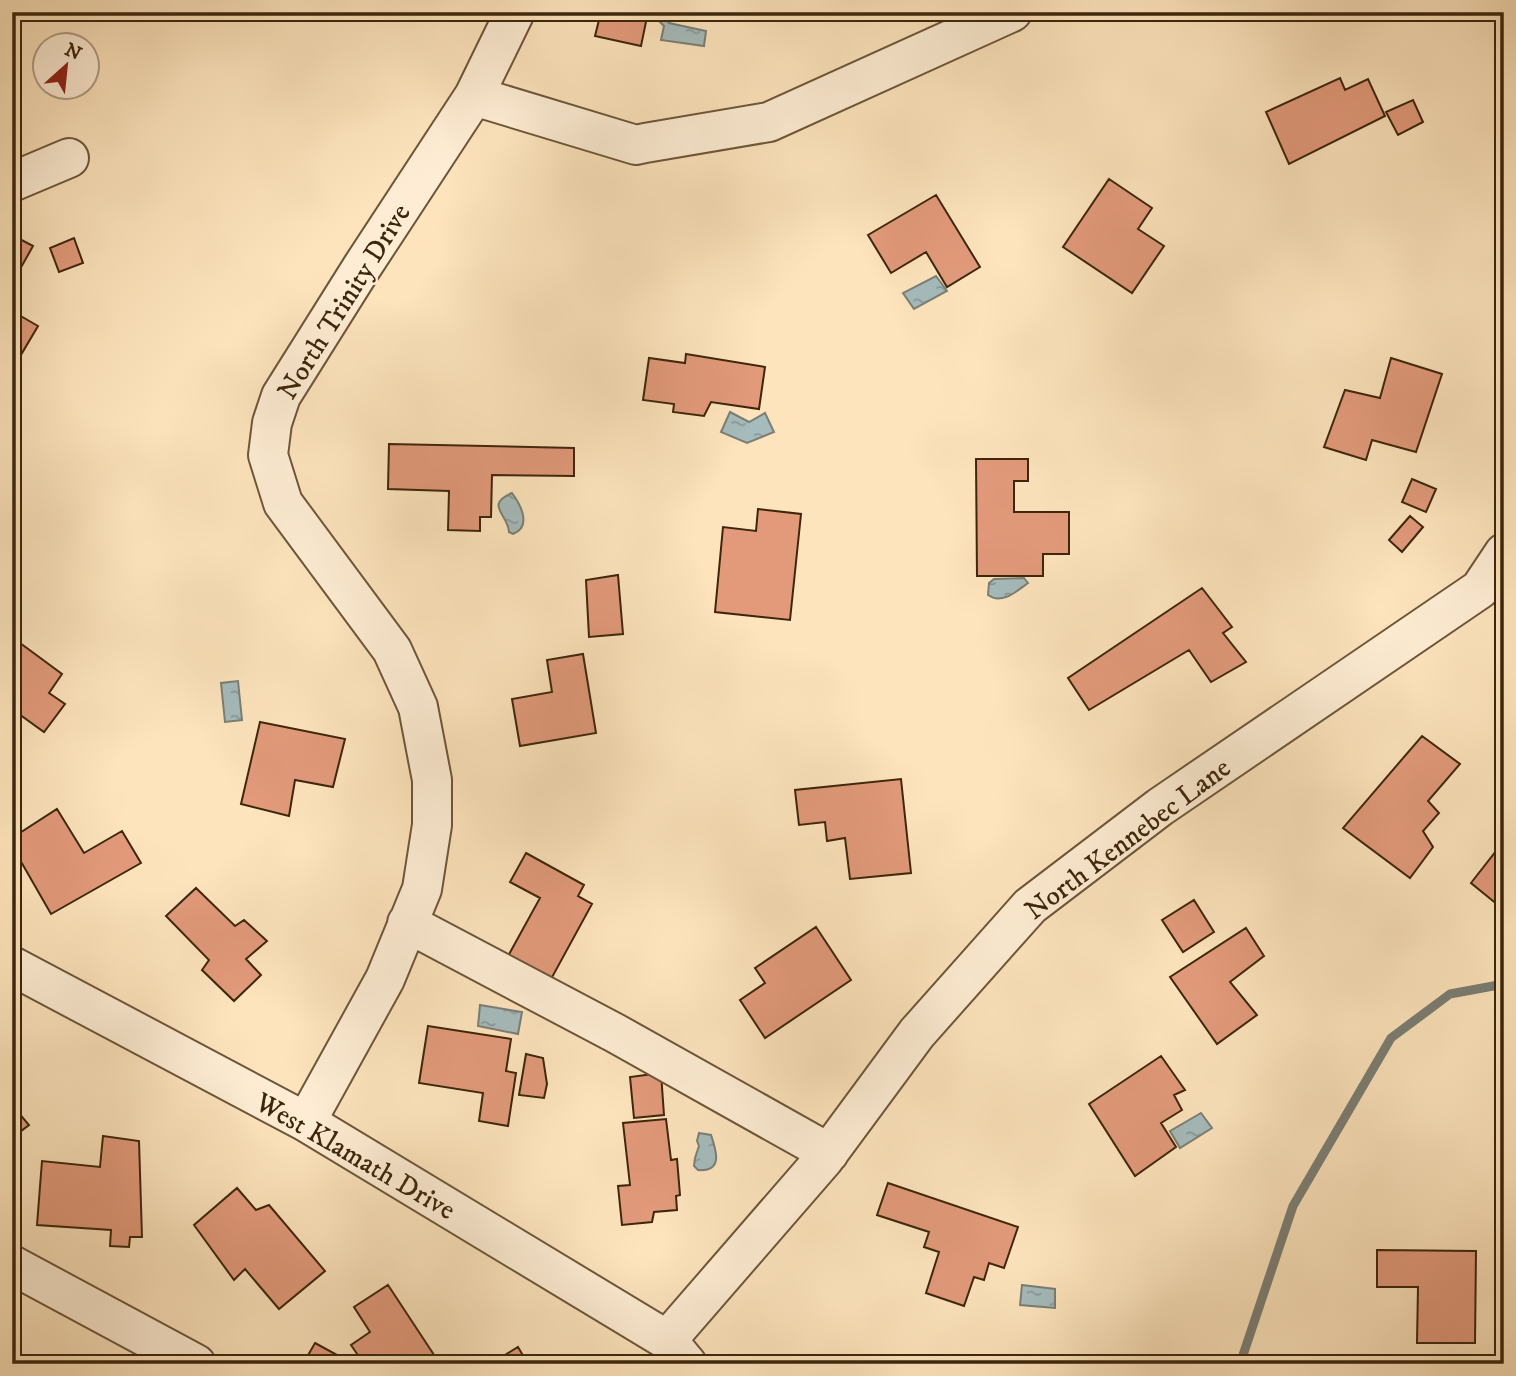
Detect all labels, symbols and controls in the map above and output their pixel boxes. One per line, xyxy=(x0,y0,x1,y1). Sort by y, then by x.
north arrow xyxy=(32,32,102,102)
text: N xyxy=(61,38,86,66)
street label: North Trinity Drive xyxy=(270,197,419,406)
street label: North Kennebec Lane xyxy=(1018,750,1238,928)
street label: West Klamath Drive xyxy=(248,1084,461,1228)

